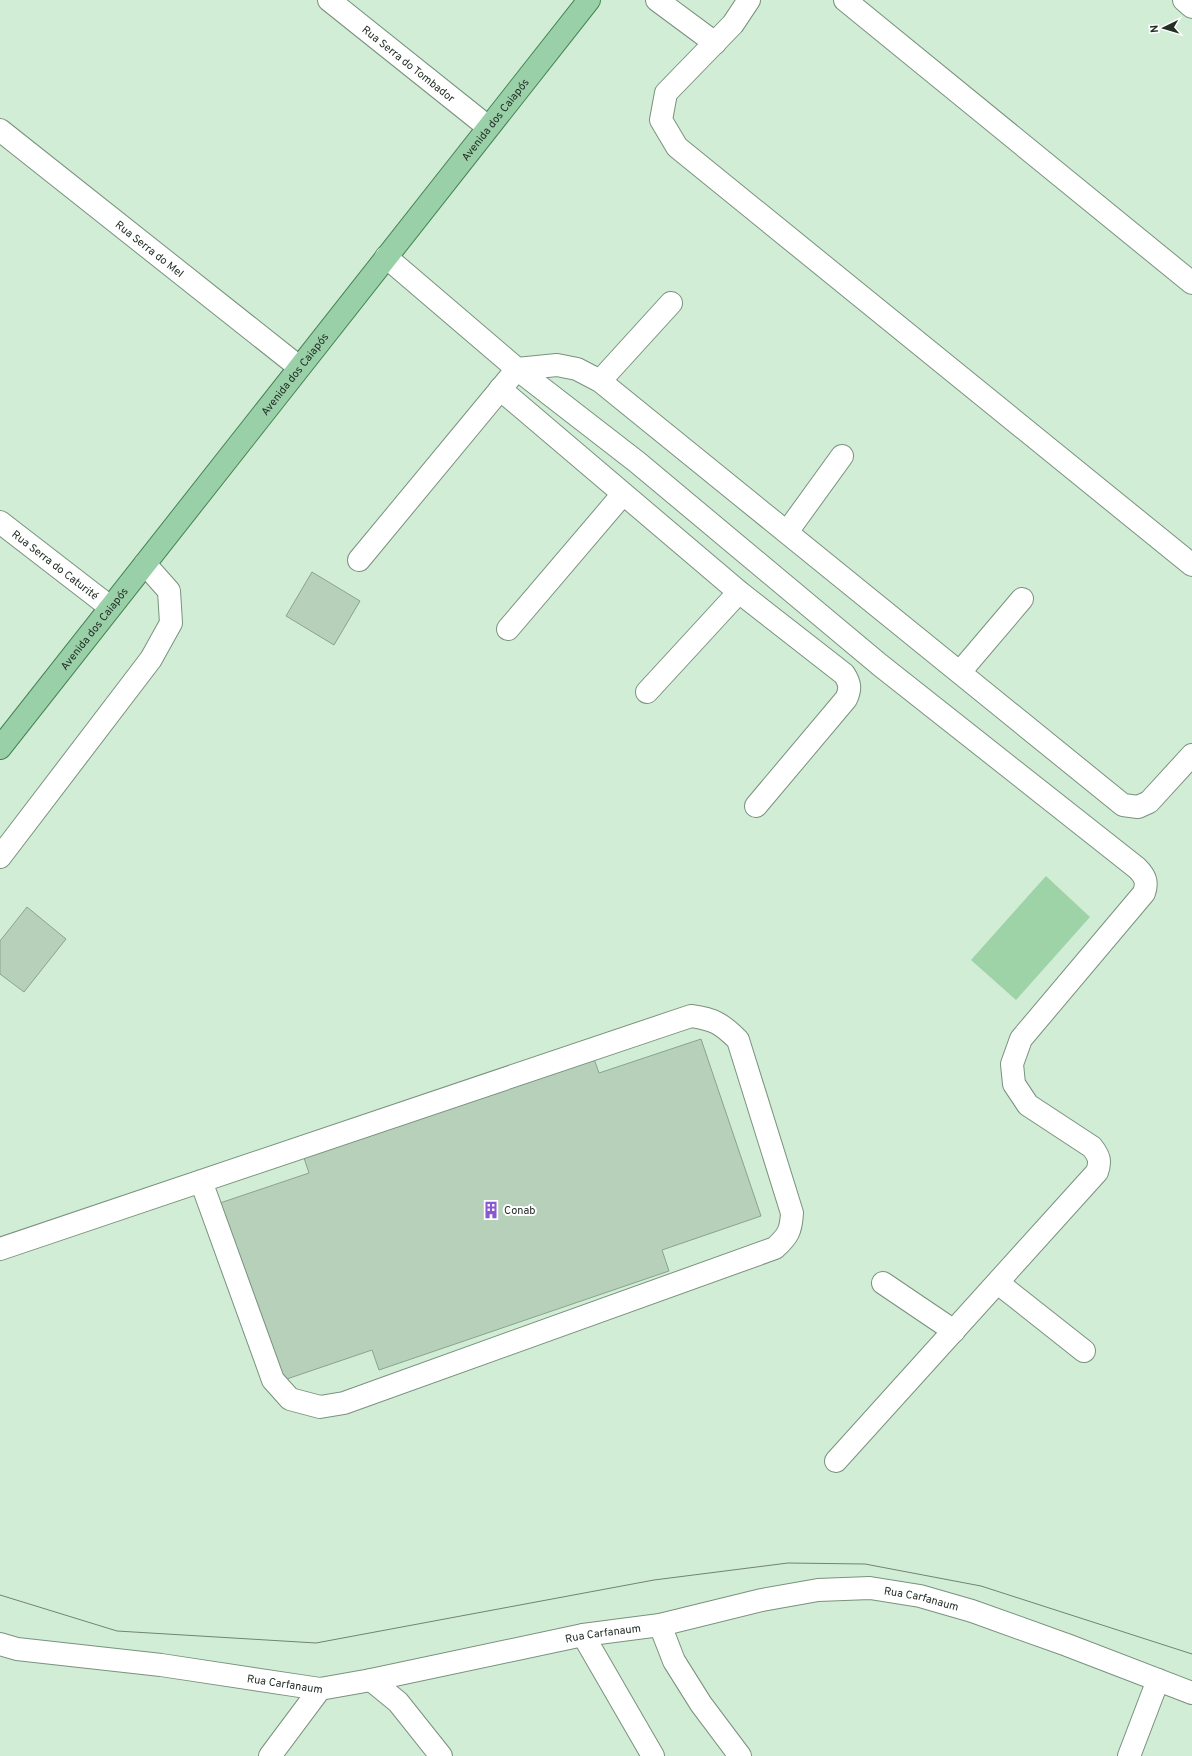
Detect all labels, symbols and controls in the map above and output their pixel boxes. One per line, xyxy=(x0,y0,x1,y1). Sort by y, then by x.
north arrow xyxy=(1144,8,1184,48)
street label: Rua Serra do Tombador xyxy=(359,23,458,106)
text: N xyxy=(1148,24,1162,33)
street label: Avenida dos Caiapós xyxy=(459,76,533,164)
street label: Rua Serra do Mel xyxy=(112,218,186,281)
street label: Avenida dos Caiapós xyxy=(258,330,332,419)
street label: Rua Serra do Caturité xyxy=(9,528,101,604)
street label: Avenida dos Caiapós xyxy=(58,585,132,673)
building icon: Conab xyxy=(481,1200,501,1220)
place label: Conab xyxy=(504,1204,535,1218)
street label: Rua Carfanaum xyxy=(883,1584,960,1615)
street label: Rua Carfanaum xyxy=(564,1622,642,1647)
street label: Rua Carfanaum xyxy=(246,1672,324,1697)

